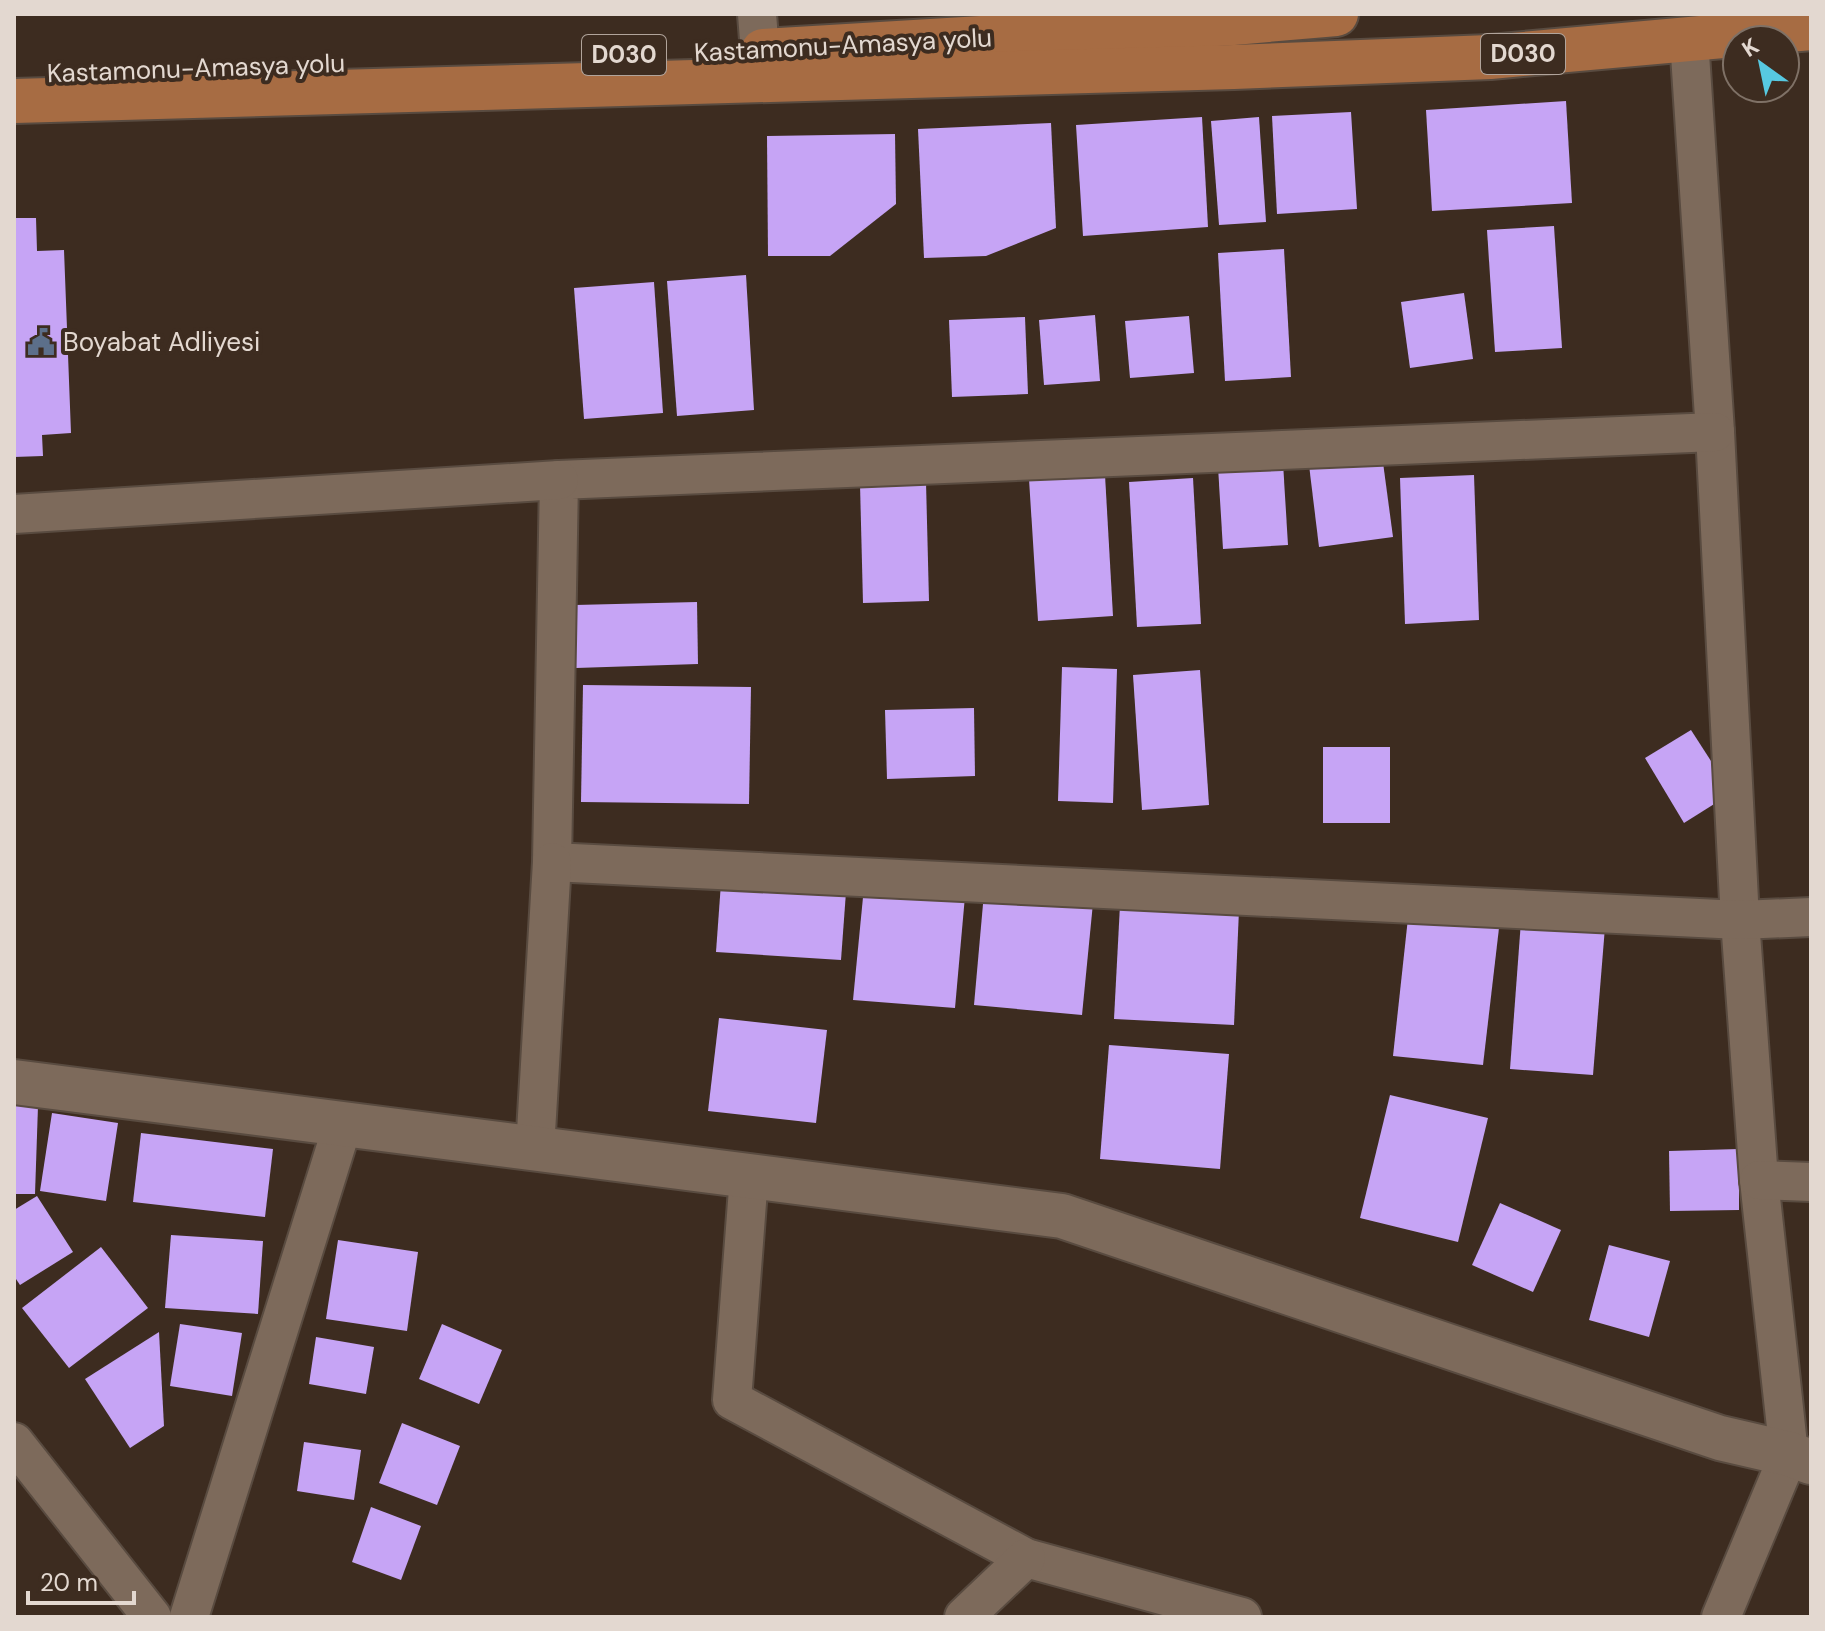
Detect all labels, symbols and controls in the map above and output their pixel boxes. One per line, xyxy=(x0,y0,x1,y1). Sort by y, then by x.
street label: Kastamonu-Amasya yolu xyxy=(693,20,993,70)
north arrow xyxy=(1721,24,1801,104)
text: K xyxy=(1736,32,1764,64)
road number: D030 xyxy=(1481,34,1565,74)
road number: D030 xyxy=(582,35,666,75)
street label: Kastamonu-Amasya yolu xyxy=(46,46,346,90)
place label: Boyabat Adliyesi xyxy=(63,325,260,359)
public building icon: Boyabat Adliyesi xyxy=(26,327,56,357)
scale bar xyxy=(28,1555,134,1605)
text: 20 m xyxy=(40,1567,98,1598)

